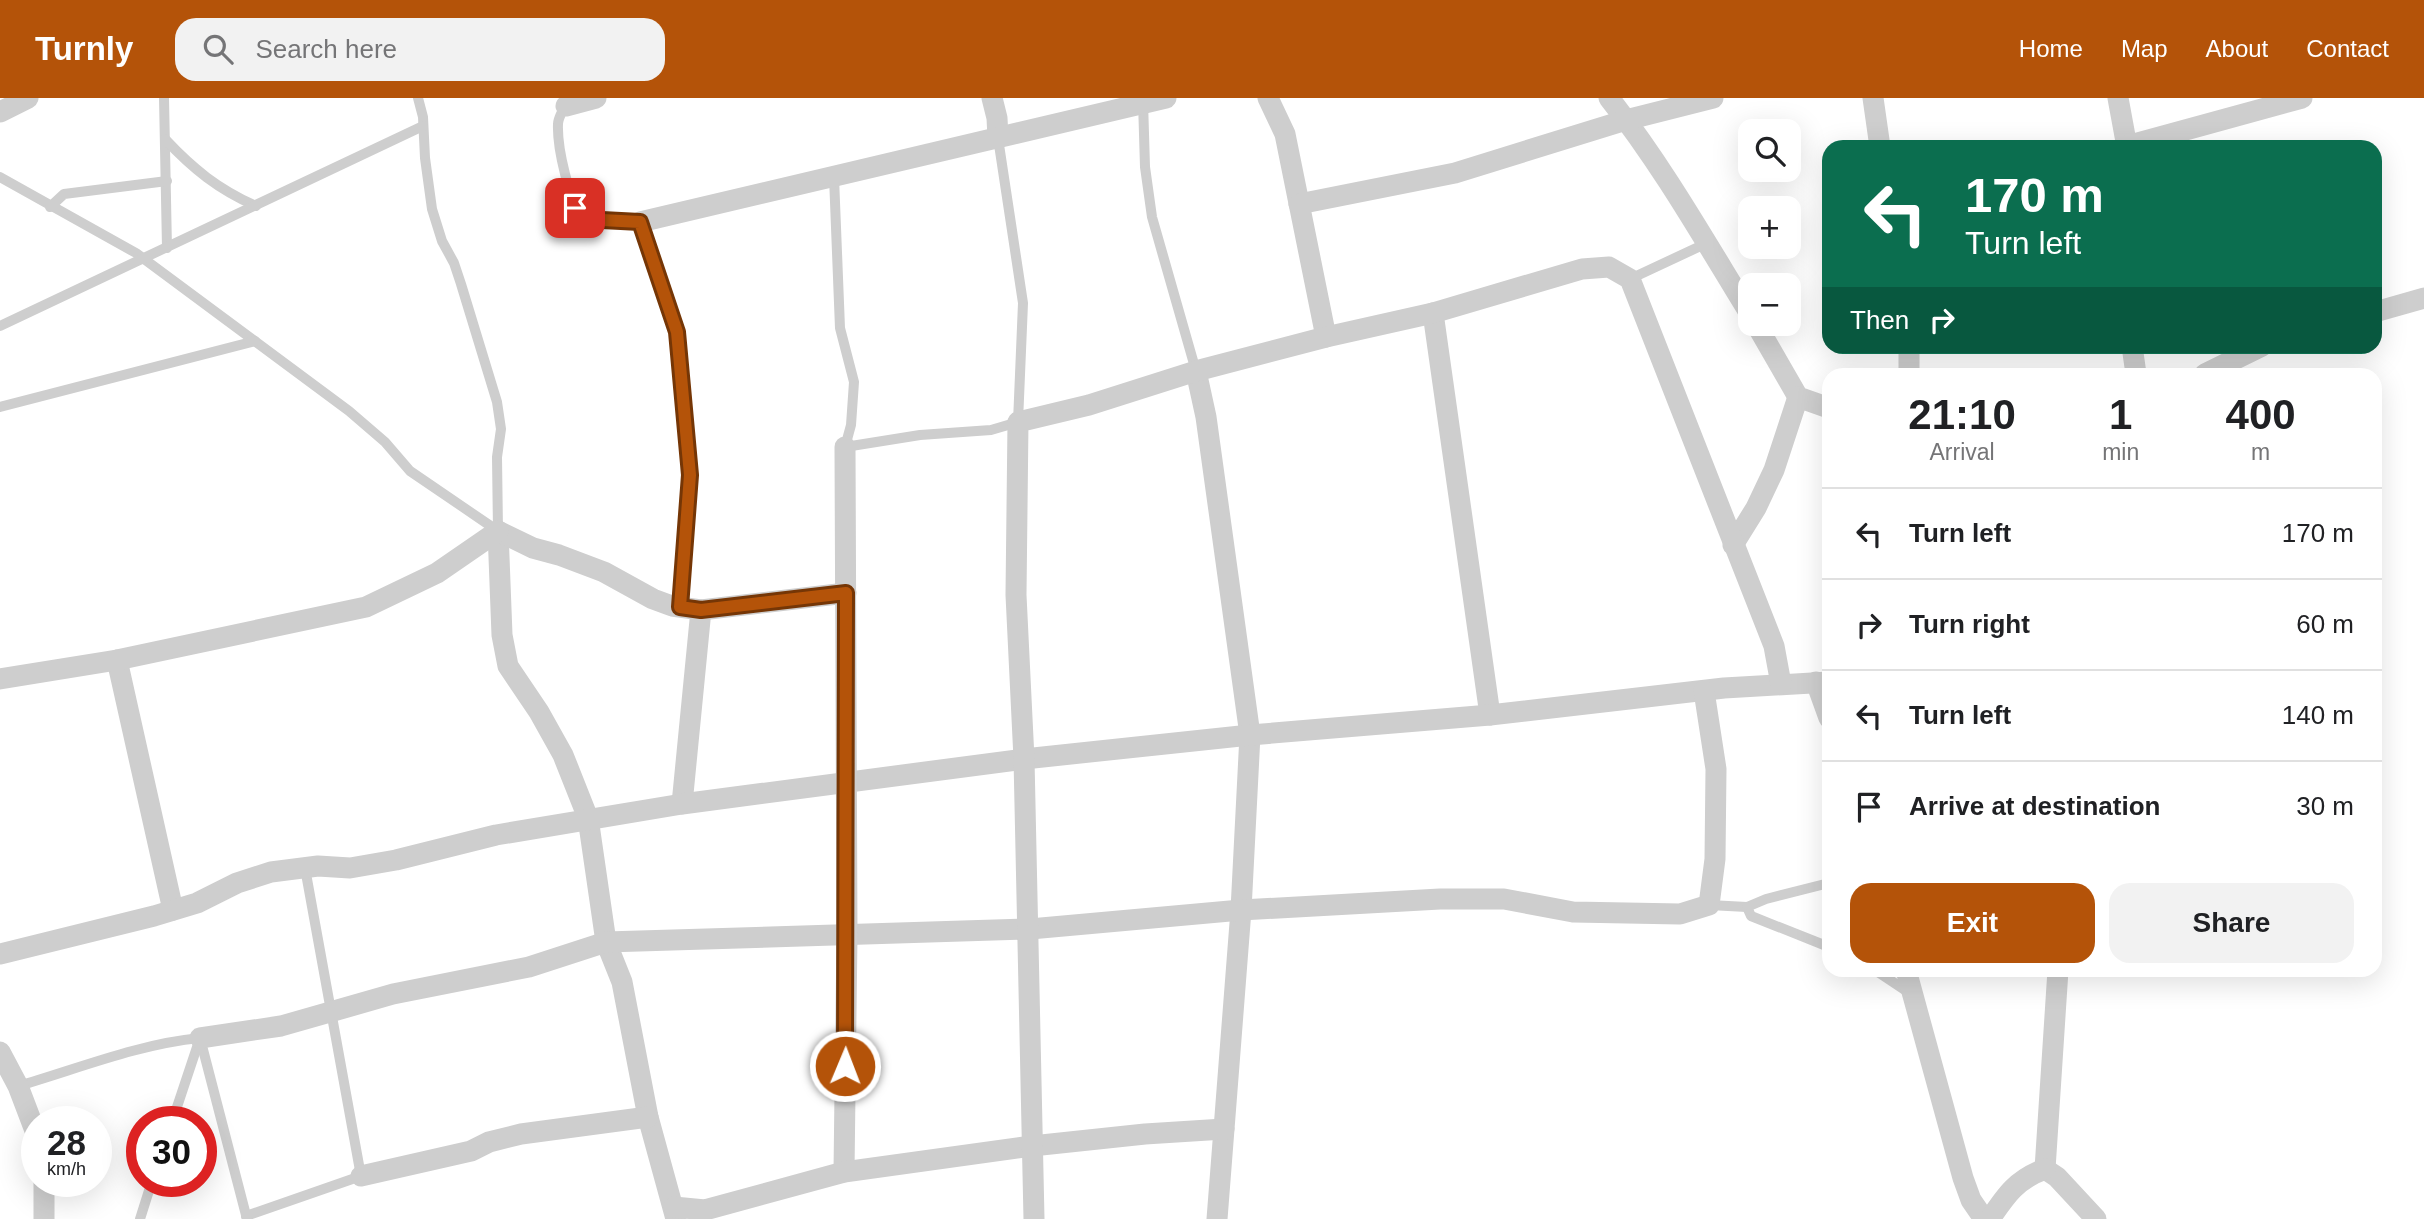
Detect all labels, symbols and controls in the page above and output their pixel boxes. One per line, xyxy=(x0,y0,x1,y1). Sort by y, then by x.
search box xyxy=(175,18,665,81)
text: Turnly xyxy=(35,30,133,67)
icon: search xyxy=(199,30,237,68)
text: Search here xyxy=(255,34,397,64)
text: Home xyxy=(2019,35,2083,62)
text: Map xyxy=(2121,35,2168,62)
text: About xyxy=(2206,35,2268,62)
text: Contact xyxy=(2306,35,2389,62)
map controls xyxy=(1738,119,1801,336)
button: search xyxy=(1738,119,1801,182)
icon: left xyxy=(1850,168,1941,259)
text: 170 m xyxy=(1965,168,2104,222)
pin xyxy=(545,178,605,238)
icon: arrive xyxy=(556,189,594,227)
button: + xyxy=(1738,196,1801,259)
text: Turn left xyxy=(1965,225,2081,261)
button: − xyxy=(1738,273,1801,336)
icon: right xyxy=(1923,301,1961,339)
text: Then xyxy=(1850,305,1909,335)
text: 21:10 xyxy=(1908,391,2016,438)
text: 1 xyxy=(2109,391,2132,438)
text: 400 xyxy=(2226,391,2296,438)
text: Arrival xyxy=(1929,439,1995,465)
text: min xyxy=(2102,439,2139,465)
text: m xyxy=(2251,439,2270,465)
icon: left xyxy=(1850,515,1888,553)
text: Turn left xyxy=(1909,518,2011,548)
text: 170 m xyxy=(2282,518,2354,548)
icon: right xyxy=(1850,606,1888,644)
text: Turn right xyxy=(1909,609,2030,639)
text: 60 m xyxy=(2296,609,2354,639)
icon: left xyxy=(1850,697,1888,735)
text: Turn left xyxy=(1909,700,2011,730)
text: 140 m xyxy=(2282,700,2354,730)
icon: arrive xyxy=(1850,788,1888,826)
text: Arrive at destination xyxy=(1909,791,2160,821)
text: 30 m xyxy=(2296,791,2354,821)
button: Exit xyxy=(1850,883,2095,963)
button: Share xyxy=(2109,883,2354,963)
position arrow xyxy=(808,1029,882,1103)
speed limit sign: 30 xyxy=(126,1106,217,1197)
text: 28 xyxy=(47,1123,86,1162)
text: km/h xyxy=(47,1159,86,1179)

